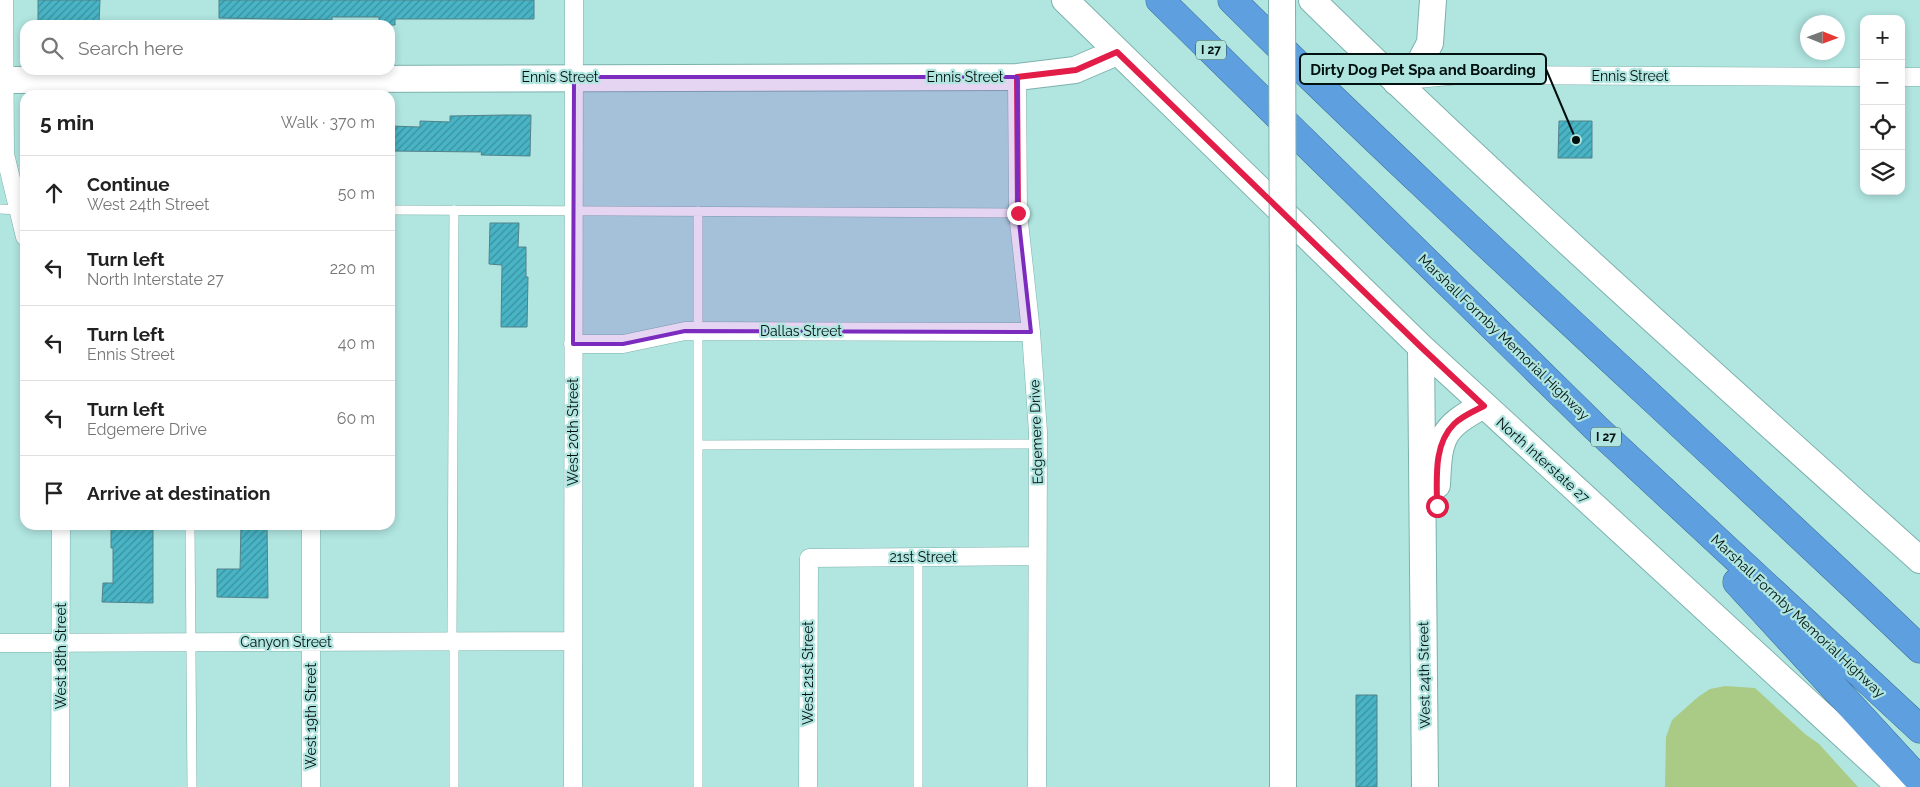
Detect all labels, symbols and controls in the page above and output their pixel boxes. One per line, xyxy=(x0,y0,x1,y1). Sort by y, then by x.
north arrow xyxy=(1800,15,1845,60)
map controls xyxy=(1860,15,1905,195)
button: + xyxy=(1860,15,1905,60)
search box xyxy=(20,20,395,75)
icon: search xyxy=(38,34,66,62)
text: Search here xyxy=(78,37,184,59)
road number: I 27 xyxy=(1196,40,1226,60)
callout: Dirty Dog Pet Spa and Boarding xyxy=(1300,54,1546,84)
button: − xyxy=(1860,60,1905,105)
text: Dirty Dog Pet Spa and Boarding xyxy=(1310,61,1536,79)
street label: Ennis Street xyxy=(1592,68,1669,84)
street label: Ennis Street xyxy=(522,69,599,85)
street label: Ennis Street xyxy=(927,69,1004,85)
button: locate xyxy=(1860,105,1905,150)
text: 5 min xyxy=(40,110,94,135)
text: Walk · 370 m xyxy=(281,113,375,132)
button: layers xyxy=(1860,150,1905,195)
text: Continue xyxy=(87,173,170,195)
icon: ahead xyxy=(40,179,68,207)
text: 50 m xyxy=(338,184,375,203)
text: West 24th Street xyxy=(87,195,209,214)
route end xyxy=(1007,202,1030,225)
text: Turn left xyxy=(87,248,164,270)
street label: Marshall Formby Memorial Highway xyxy=(1415,251,1593,423)
icon: left xyxy=(40,254,68,282)
text: 220 m xyxy=(330,259,375,278)
text: North Interstate 27 xyxy=(87,270,224,289)
text: Turn left xyxy=(87,323,164,345)
street label: Dallas Street xyxy=(760,323,842,339)
icon: left xyxy=(40,329,68,357)
text: 40 m xyxy=(338,334,375,353)
text: Ennis Street xyxy=(87,345,175,364)
street label: West 20th Street xyxy=(565,378,581,486)
street label: Edgemere Drive xyxy=(1026,379,1046,485)
text: Turn left xyxy=(87,398,164,420)
icon: left xyxy=(40,404,68,432)
text: 60 m xyxy=(337,409,375,428)
street label: North Interstate 27 xyxy=(1493,414,1593,506)
text: Edgemere Drive xyxy=(87,420,207,439)
road number: I 27 xyxy=(1591,428,1621,447)
icon: arrive xyxy=(40,479,68,507)
text: Arrive at destination xyxy=(87,482,271,504)
route start xyxy=(1426,495,1449,518)
street label: Marshall Formby Memorial Highway xyxy=(1708,531,1888,701)
street label: 21st Street xyxy=(889,549,957,565)
street label: West 18th Street xyxy=(53,602,69,709)
street label: West 21st Street xyxy=(800,621,816,725)
street label: West 24th Street xyxy=(1415,621,1433,729)
street label: Canyon Street xyxy=(240,634,332,650)
street label: West 19th Street xyxy=(303,663,319,769)

